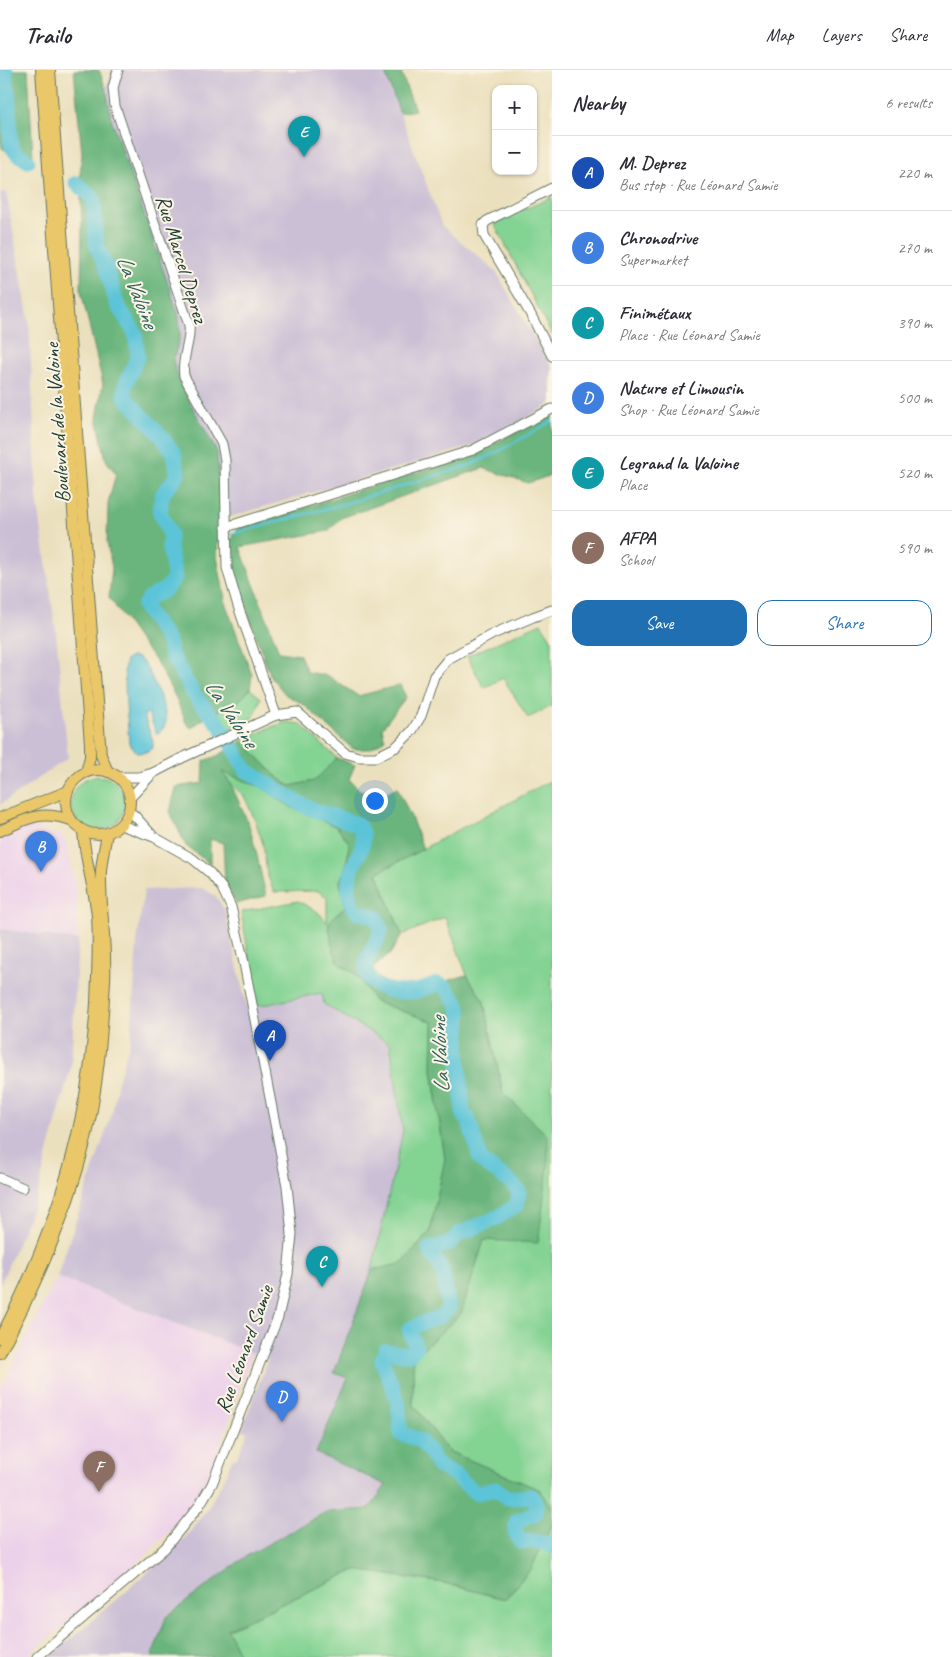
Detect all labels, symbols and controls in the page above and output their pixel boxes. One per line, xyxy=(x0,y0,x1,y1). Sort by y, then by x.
text: Trailo xyxy=(25,20,71,50)
text: Map xyxy=(766,24,794,46)
text: Layers xyxy=(822,24,861,46)
text: Share xyxy=(889,24,927,46)
map controls xyxy=(492,85,537,175)
button: + xyxy=(492,85,537,130)
text: Nearby xyxy=(572,90,625,116)
text: 6 results xyxy=(885,93,932,113)
pin: E xyxy=(288,116,320,157)
button: − xyxy=(492,130,537,175)
text: M. Deprez xyxy=(619,151,685,175)
text: A xyxy=(584,163,592,183)
text: 220 m xyxy=(898,163,932,183)
text: Bus stop · Rue Léonard Samie xyxy=(619,175,778,195)
street label: Rue Marcel Deprez xyxy=(150,192,214,327)
text: Chronodrive xyxy=(619,226,697,250)
text: B xyxy=(584,238,592,258)
text: 270 m xyxy=(898,238,932,258)
text: Supermarket xyxy=(619,250,687,270)
water label: La Valoine xyxy=(110,251,166,335)
text: Finimétaux xyxy=(619,301,690,325)
text: C xyxy=(584,313,592,333)
text: 390 m xyxy=(898,313,932,333)
text: Place · Rue Léonard Samie xyxy=(619,325,760,345)
street label: Boulevard de la Valoine xyxy=(38,340,76,504)
text: Nature et Limousin xyxy=(619,376,743,400)
text: D xyxy=(583,388,593,408)
text: 500 m xyxy=(898,388,932,408)
text: Shop · Rue Léonard Samie xyxy=(619,400,759,420)
text: Legrand la Valoine xyxy=(619,451,738,475)
text: E xyxy=(584,463,592,483)
text: 520 m xyxy=(898,463,932,483)
text: Place xyxy=(619,475,647,495)
text: AFPA xyxy=(619,526,655,550)
text: F xyxy=(584,538,592,558)
text: 590 m xyxy=(898,538,932,558)
text: School xyxy=(619,550,653,570)
button: Save xyxy=(572,600,747,646)
button: Share xyxy=(757,600,932,646)
water label: La Valoine xyxy=(198,674,266,756)
your location xyxy=(362,788,388,814)
pin: B xyxy=(25,831,57,872)
water label: La Valoine xyxy=(424,1013,456,1093)
pin: A xyxy=(254,1020,286,1061)
pin: C xyxy=(306,1246,338,1287)
street label: Rue Léonard Samie xyxy=(209,1281,279,1416)
pin: D xyxy=(266,1381,298,1422)
pin: F xyxy=(83,1451,115,1492)

